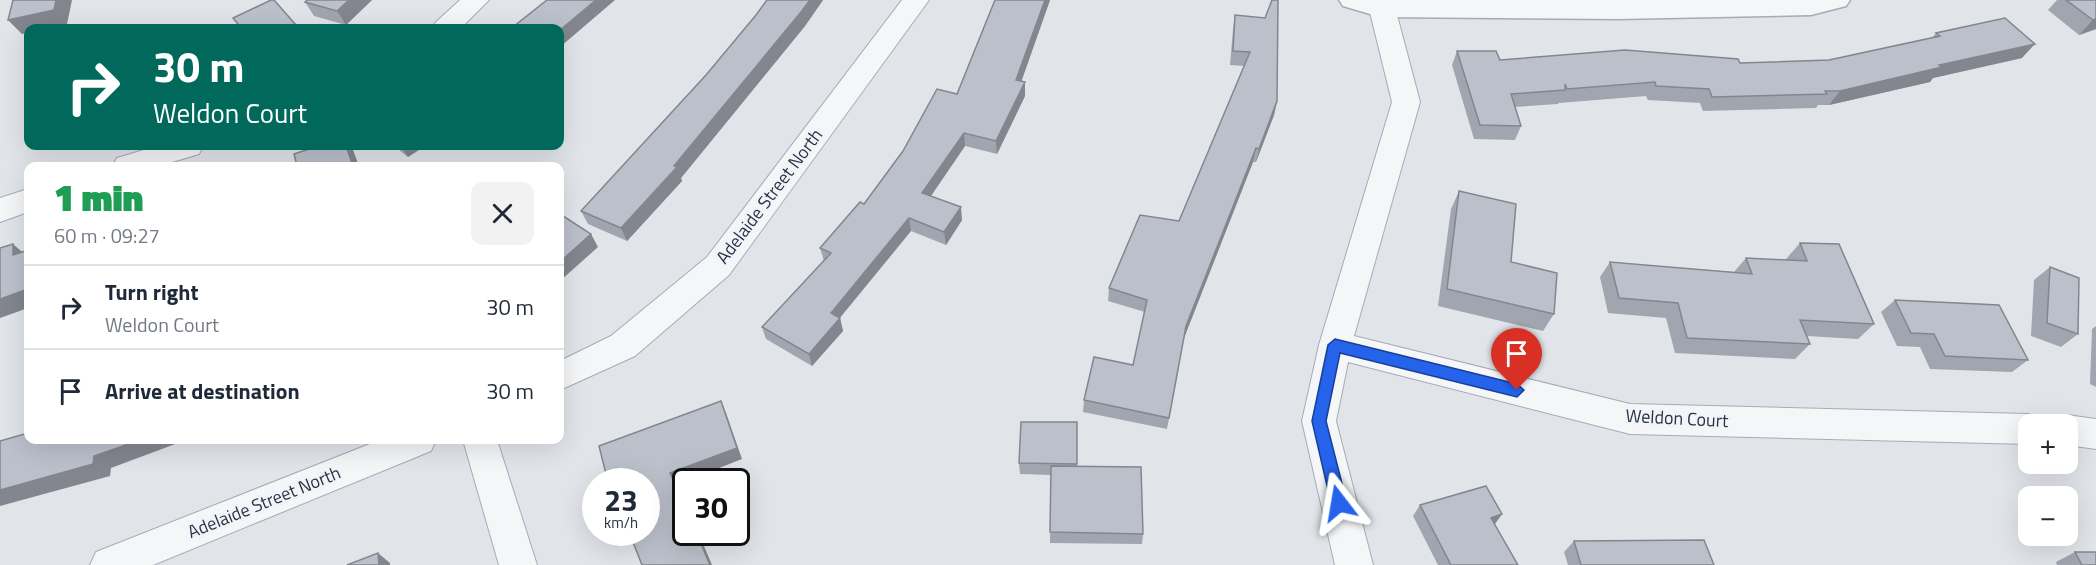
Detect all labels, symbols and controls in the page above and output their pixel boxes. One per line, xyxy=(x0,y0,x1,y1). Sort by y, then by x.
text: 30 m xyxy=(153,34,245,98)
icon: right xyxy=(54,48,132,126)
text: Weldon Court xyxy=(153,92,307,133)
street label: Adelaide Street North xyxy=(709,123,829,269)
text: 1 min xyxy=(54,170,143,225)
button: close xyxy=(471,182,534,245)
text: 60 m · 09:27 xyxy=(54,220,160,251)
text: Turn right xyxy=(105,275,199,309)
text: 30 m xyxy=(486,290,534,324)
icon: right xyxy=(54,291,87,324)
text: Weldon Court xyxy=(105,309,219,340)
pin xyxy=(1491,328,1542,390)
icon: arrive xyxy=(1500,337,1533,370)
text: Arrive at destination xyxy=(105,374,300,408)
text: 30 m xyxy=(486,374,534,408)
icon: arrive xyxy=(54,375,87,408)
street label: Weldon Court xyxy=(1625,402,1730,434)
map controls xyxy=(2018,414,2078,546)
button: + xyxy=(2018,414,2078,474)
street label: Adelaide Street North xyxy=(183,459,345,545)
speed limit sign: 30 xyxy=(672,468,750,546)
position arrow xyxy=(1307,471,1371,535)
text: 23 xyxy=(604,477,638,523)
button: − xyxy=(2018,486,2078,546)
text: km/h xyxy=(604,511,638,534)

